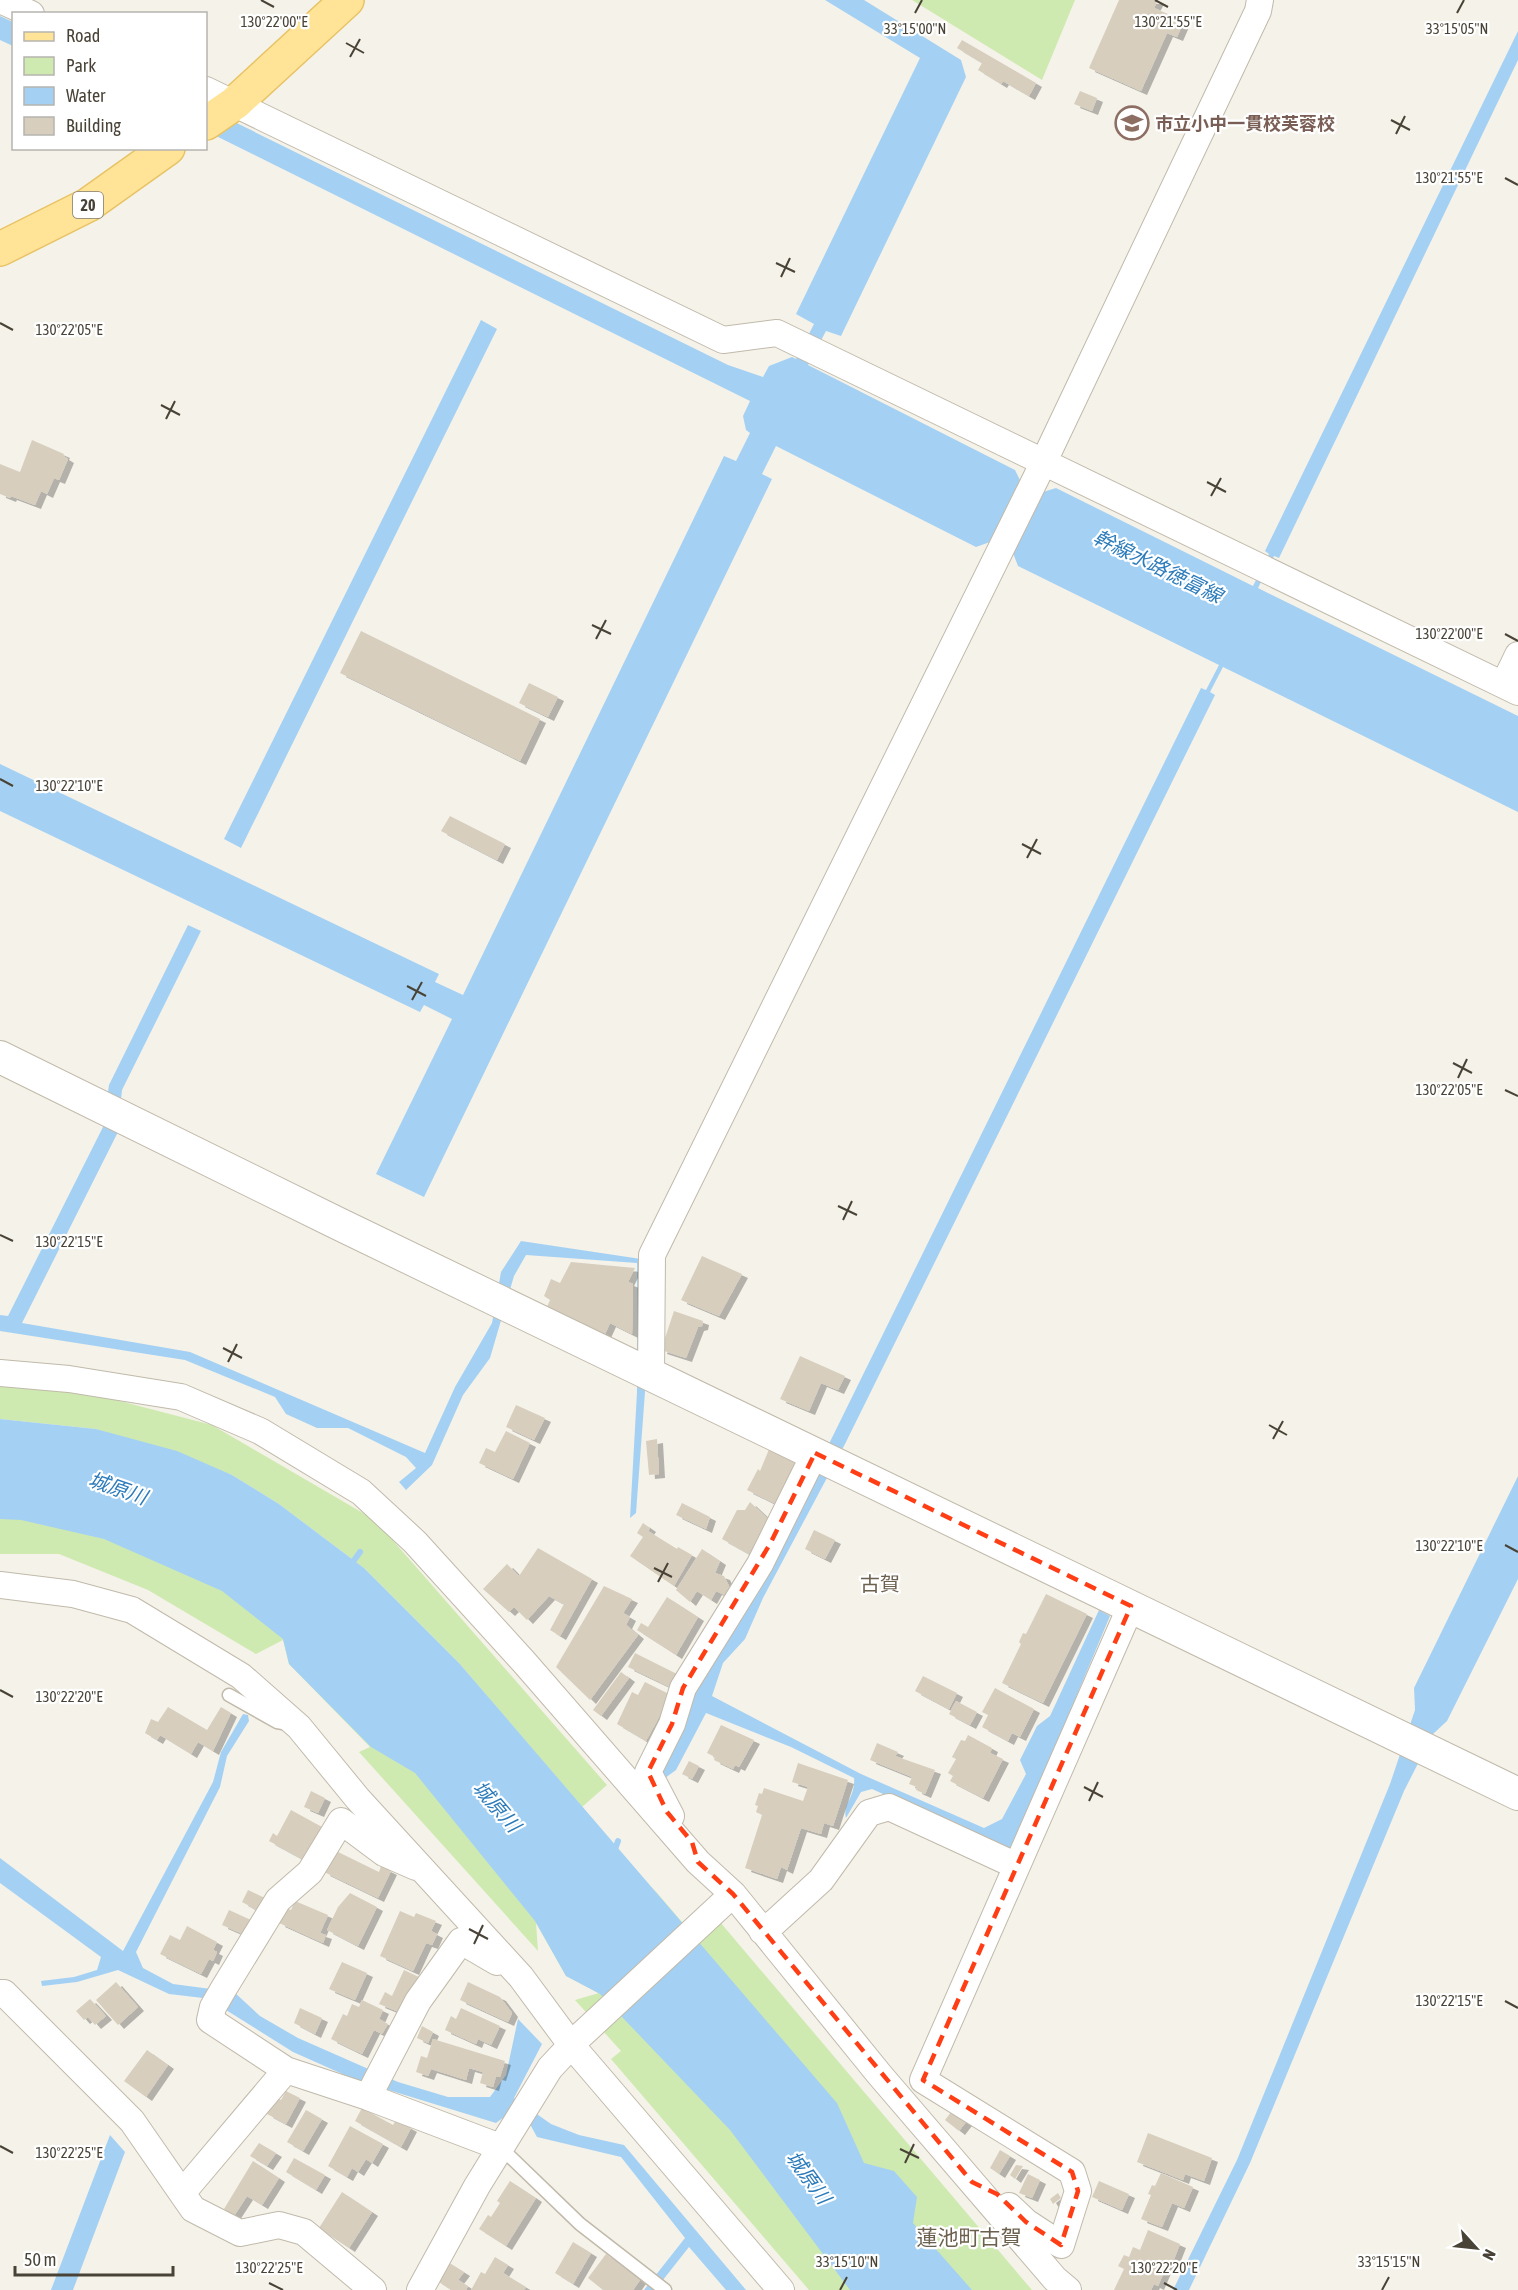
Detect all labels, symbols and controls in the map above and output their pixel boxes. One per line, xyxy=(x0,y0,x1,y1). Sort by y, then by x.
legend xyxy=(12,12,207,150)
text: 130°22'00"E xyxy=(240,13,308,30)
text: 130°21'55"E xyxy=(1134,13,1202,30)
text: 33°15'00"N xyxy=(884,20,946,37)
text: 33°15'05"N xyxy=(1426,20,1488,37)
text: Road xyxy=(66,25,100,46)
text: Park xyxy=(66,55,96,76)
text: Water xyxy=(66,85,106,106)
school or university icon: 市立小中一貫校芙蓉校 xyxy=(1114,105,1150,141)
place label: 市立小中一貫校芙蓉校 xyxy=(1155,113,1335,134)
text: Building xyxy=(66,115,121,136)
text: 130°21'55"E xyxy=(1415,169,1483,186)
road number: 20 xyxy=(73,192,103,218)
text: 130°22'05"E xyxy=(35,321,103,338)
water label: 幹線水路徳富線 xyxy=(1090,525,1229,608)
text: 130°22'00"E xyxy=(1415,625,1483,642)
text: 130°22'10"E xyxy=(35,777,103,794)
text: 130°22'05"E xyxy=(1415,1081,1483,1098)
text: 130°22'15"E xyxy=(35,1233,103,1250)
water label: 城原川 xyxy=(86,1467,152,1509)
text: 130°22'10"E xyxy=(1415,1537,1483,1554)
district label: 古賀 xyxy=(860,1572,900,1595)
text: 130°22'20"E xyxy=(35,1688,103,1705)
water label: 城原川 xyxy=(469,1776,527,1838)
text: 130°22'15"E xyxy=(1415,1992,1483,2009)
text: 130°22'25"E xyxy=(35,2144,103,2161)
water label: 城原川 xyxy=(782,2146,837,2210)
north arrow xyxy=(1446,2218,1506,2278)
district label: 蓮池町古賀 xyxy=(917,2225,1022,2249)
scale bar xyxy=(15,2239,172,2277)
text: N xyxy=(1479,2247,1500,2263)
text: 50 m xyxy=(24,2249,56,2270)
text: 33°15'10"N xyxy=(816,2253,878,2270)
text: 33°15'15"N xyxy=(1358,2253,1420,2270)
text: 130°22'25"E xyxy=(235,2259,303,2276)
text: 130°22'20"E xyxy=(1130,2259,1198,2276)

